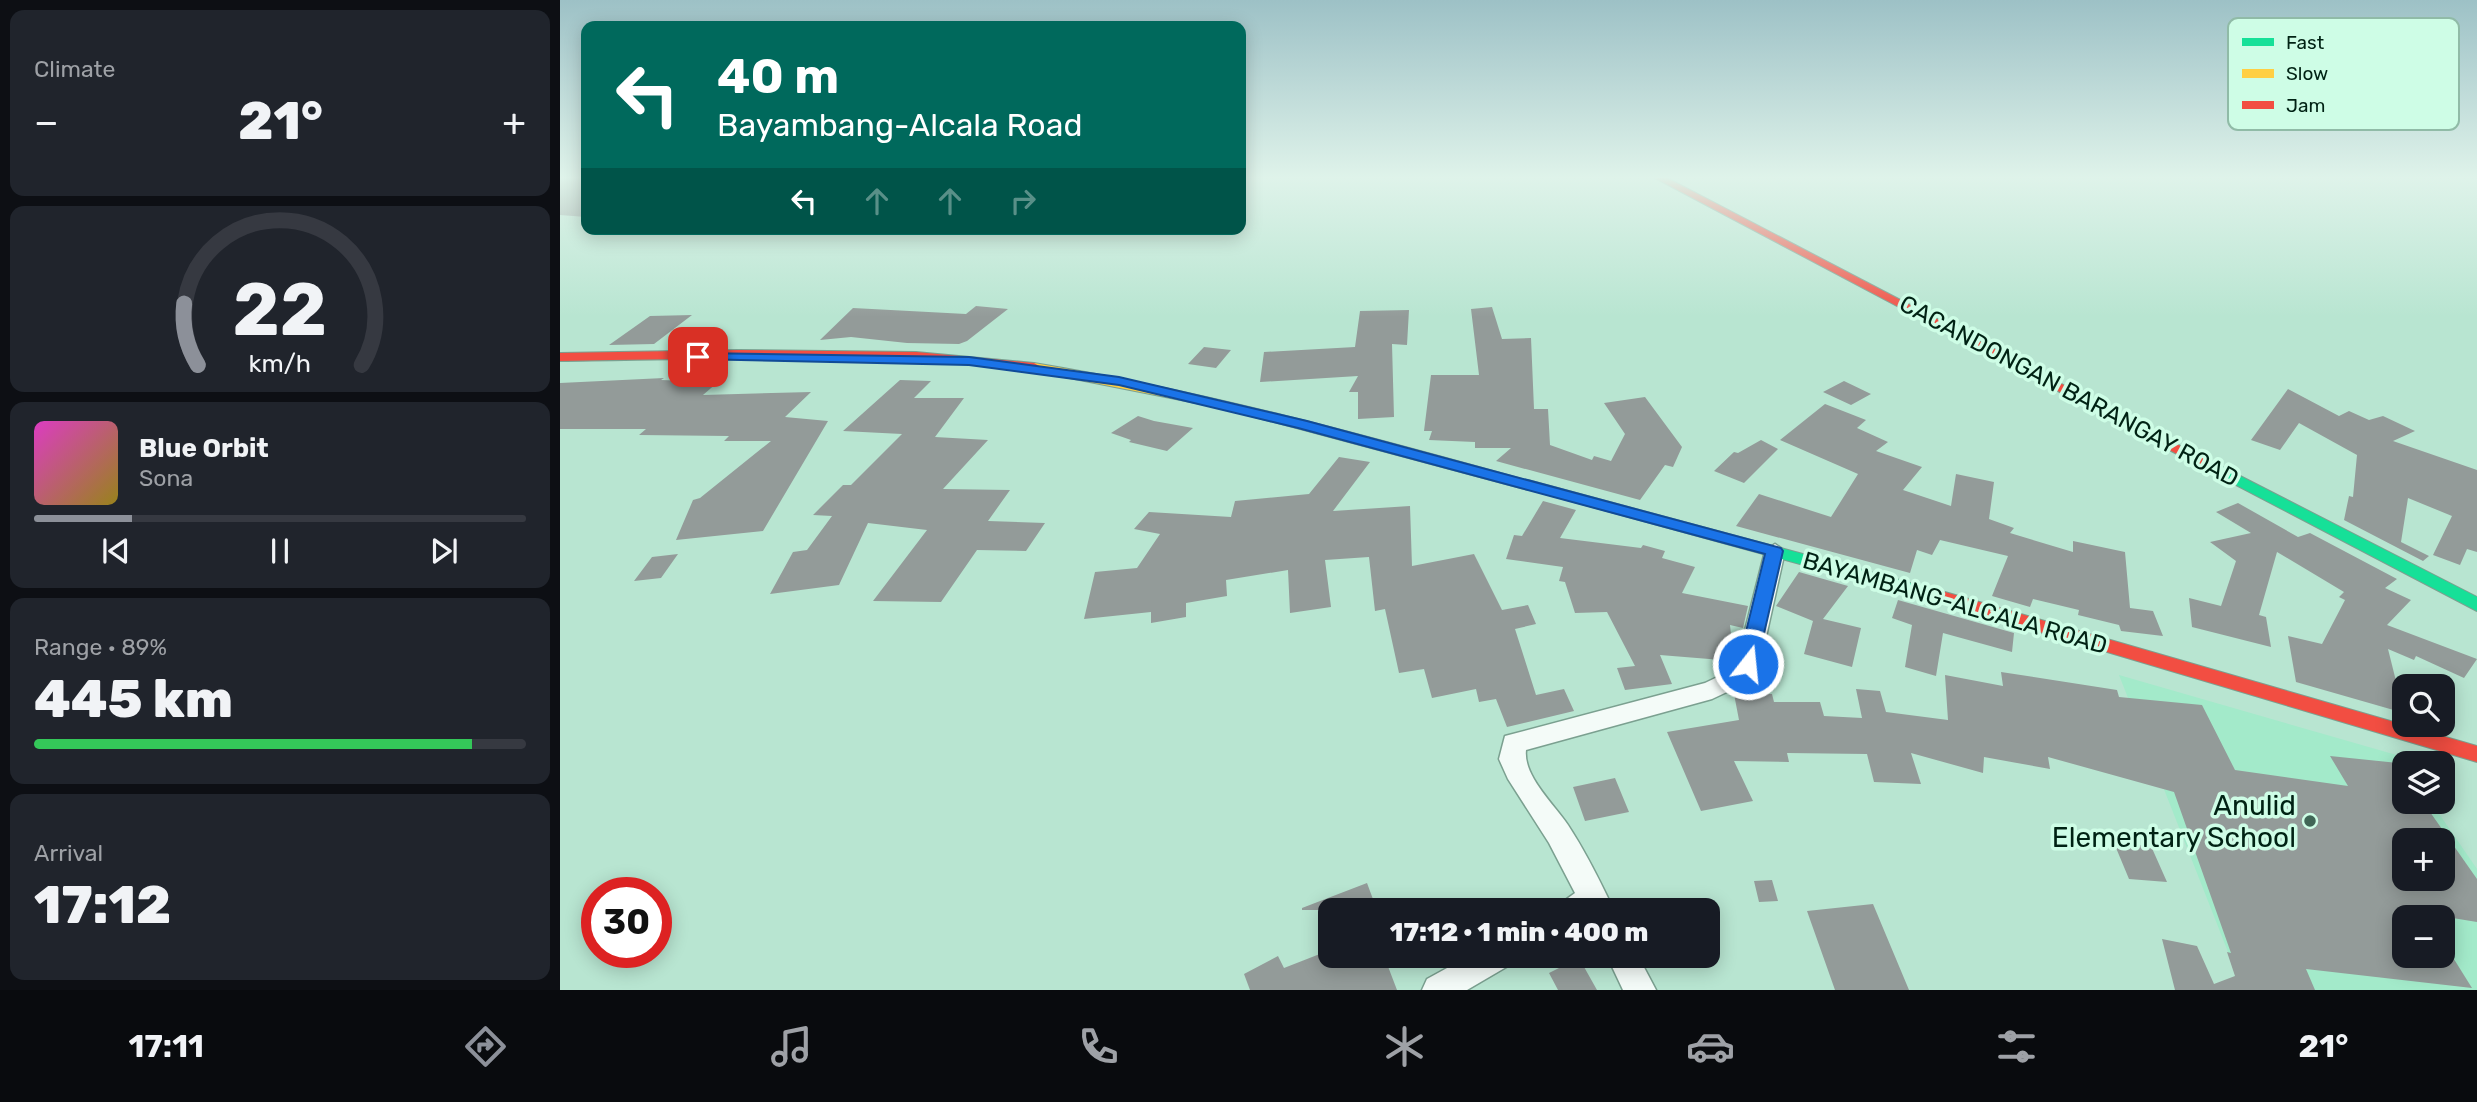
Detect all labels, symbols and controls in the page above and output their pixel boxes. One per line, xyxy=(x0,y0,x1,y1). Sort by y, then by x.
legend xyxy=(2228,18,2459,130)
text: Fast xyxy=(2286,31,2325,54)
text: 40 m xyxy=(717,47,839,105)
icon: left xyxy=(602,49,693,140)
text: Climate xyxy=(34,55,115,83)
text: Slow xyxy=(2286,62,2328,85)
text: 21° xyxy=(238,90,323,152)
text: Jam xyxy=(2286,94,2325,117)
text: − xyxy=(34,99,59,145)
text: + xyxy=(502,99,526,145)
text: Bayambang-Alcala Road xyxy=(717,106,1082,144)
icon: left xyxy=(785,182,823,220)
icon: ahead xyxy=(858,182,896,220)
icon: ahead xyxy=(931,182,969,220)
icon: right xyxy=(1004,182,1042,220)
text: 22 xyxy=(233,267,327,353)
street label: CACANDONGAN BARANGAY ROAD xyxy=(1895,289,2243,493)
pin xyxy=(668,327,728,387)
icon: arrive xyxy=(679,338,717,376)
text: km/h xyxy=(249,349,311,378)
text: Blue Orbit xyxy=(139,433,269,464)
text: Sona xyxy=(139,464,193,492)
icon: previous xyxy=(97,532,135,570)
icon: pause xyxy=(261,532,299,570)
icon: next xyxy=(425,532,463,570)
street label: BAYAMBANG-ALCALA ROAD xyxy=(1800,546,2110,660)
position arrow xyxy=(1711,627,1785,701)
text: Range · 89% xyxy=(34,633,167,661)
text: 445 km xyxy=(34,668,233,730)
map controls xyxy=(2392,674,2455,968)
button: search xyxy=(2392,674,2455,737)
button: layers xyxy=(2392,751,2455,814)
place label: Anulid Elementary School xyxy=(2052,789,2296,854)
marker: Anulid Elementary School xyxy=(2302,813,2318,829)
button: + xyxy=(2392,828,2455,891)
text: Arrival xyxy=(34,839,103,867)
text: 17:12 xyxy=(34,874,171,936)
speed limit sign: 30 xyxy=(581,877,672,968)
button: − xyxy=(2392,905,2455,968)
text: 17:12 · 1 min · 400 m xyxy=(1390,917,1648,948)
icon: directions xyxy=(461,1022,510,1071)
icon: music xyxy=(767,1022,816,1071)
icon: phone xyxy=(1074,1022,1123,1071)
icon: climate xyxy=(1380,1022,1429,1071)
icon: car xyxy=(1686,1022,1735,1071)
icon: filters xyxy=(1992,1022,2041,1071)
text: 17:11 xyxy=(129,1027,204,1065)
text: 21° xyxy=(2298,1027,2348,1065)

